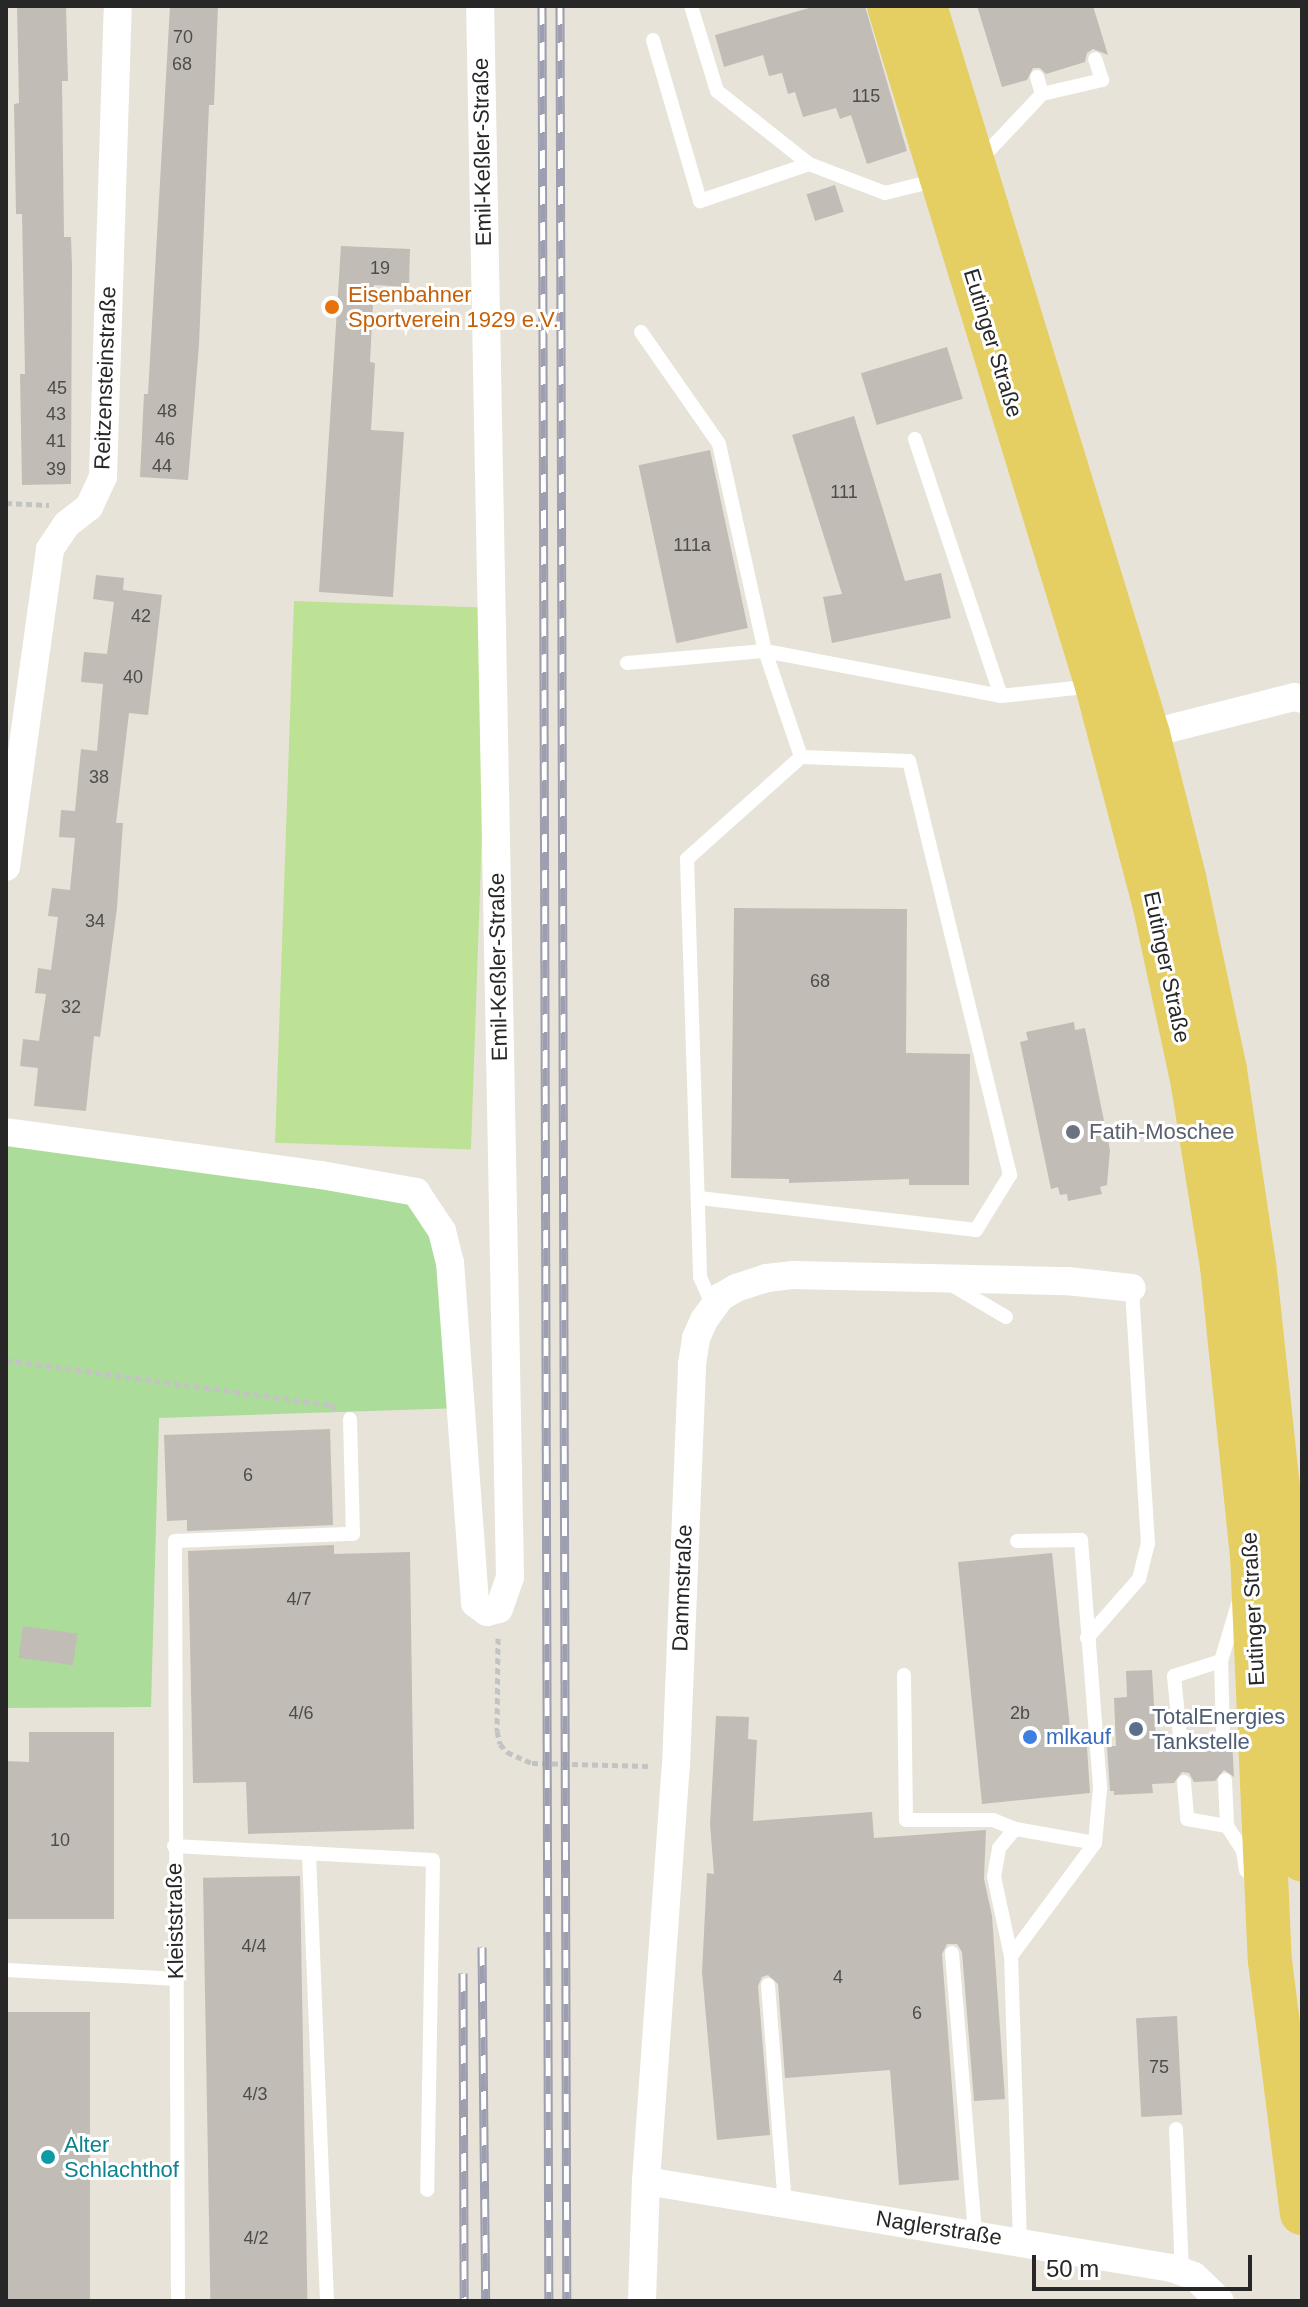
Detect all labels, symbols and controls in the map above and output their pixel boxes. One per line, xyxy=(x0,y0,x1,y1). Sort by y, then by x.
house number: 70 xyxy=(173,26,193,48)
house number: 68 xyxy=(172,53,192,75)
street label: Emil-Keßler-Straße xyxy=(467,58,497,246)
house number: 115 xyxy=(852,85,880,107)
house number: 19 xyxy=(370,257,390,279)
street label: Eutinger Straße xyxy=(958,265,1028,421)
place label: Eisenbahner Sportverein 1929 e.V. xyxy=(348,281,559,332)
street label: Reitzensteinstraße xyxy=(89,286,121,470)
marker: Eisenbahner Sportverein 1929 e.V. xyxy=(323,298,341,316)
house number: 45 xyxy=(47,377,67,399)
house number: 48 xyxy=(157,400,177,422)
house number: 43 xyxy=(46,403,66,425)
house number: 46 xyxy=(155,428,175,450)
house number: 41 xyxy=(46,430,66,452)
house number: 44 xyxy=(152,455,172,477)
house number: 39 xyxy=(46,458,66,480)
house number: 111 xyxy=(830,481,858,503)
house number: 111a xyxy=(673,534,711,556)
house number: 42 xyxy=(131,605,151,627)
house number: 40 xyxy=(123,666,143,688)
house number: 38 xyxy=(89,766,109,788)
street label: Emil-Keßler-Straße xyxy=(483,873,513,1061)
street label: Eutinger Straße xyxy=(1138,889,1196,1045)
house number: 34 xyxy=(85,910,105,932)
house number: 68 xyxy=(810,970,830,992)
house number: 32 xyxy=(61,996,81,1018)
place label: Fatih-Moschee xyxy=(1089,1119,1235,1145)
marker: Fatih-Moschee xyxy=(1064,1123,1082,1141)
house number: 6 xyxy=(243,1464,253,1486)
street label: Dammstraße xyxy=(667,1524,697,1652)
street label: Eutinger Straße xyxy=(1236,1531,1270,1687)
house number: 4/7 xyxy=(286,1588,312,1610)
house number: 4/6 xyxy=(288,1702,314,1724)
house number: 2b xyxy=(1010,1702,1030,1724)
place label: TotalEnergies Tankstelle xyxy=(1152,1703,1285,1754)
marker: TotalEnergies Tankstelle xyxy=(1127,1720,1145,1738)
place label: mlkauf xyxy=(1046,1724,1111,1750)
marker: mlkauf xyxy=(1021,1728,1039,1746)
house number: 10 xyxy=(50,1829,70,1851)
street label: Kleiststraße xyxy=(161,1863,189,1979)
house number: 4/4 xyxy=(241,1935,267,1957)
house number: 4 xyxy=(833,1966,843,1988)
house number: 6 xyxy=(912,2002,922,2024)
house number: 75 xyxy=(1149,2056,1169,2078)
house number: 4/3 xyxy=(242,2083,268,2105)
place label: Alter Schlachthof xyxy=(64,2131,179,2182)
marker: Alter Schlachthof xyxy=(39,2148,57,2166)
street label: Naglerstraße xyxy=(874,2205,1004,2251)
house number: 4/2 xyxy=(243,2227,269,2249)
scale bar xyxy=(1036,2239,1256,2289)
text: 50 m xyxy=(1046,2255,1099,2282)

